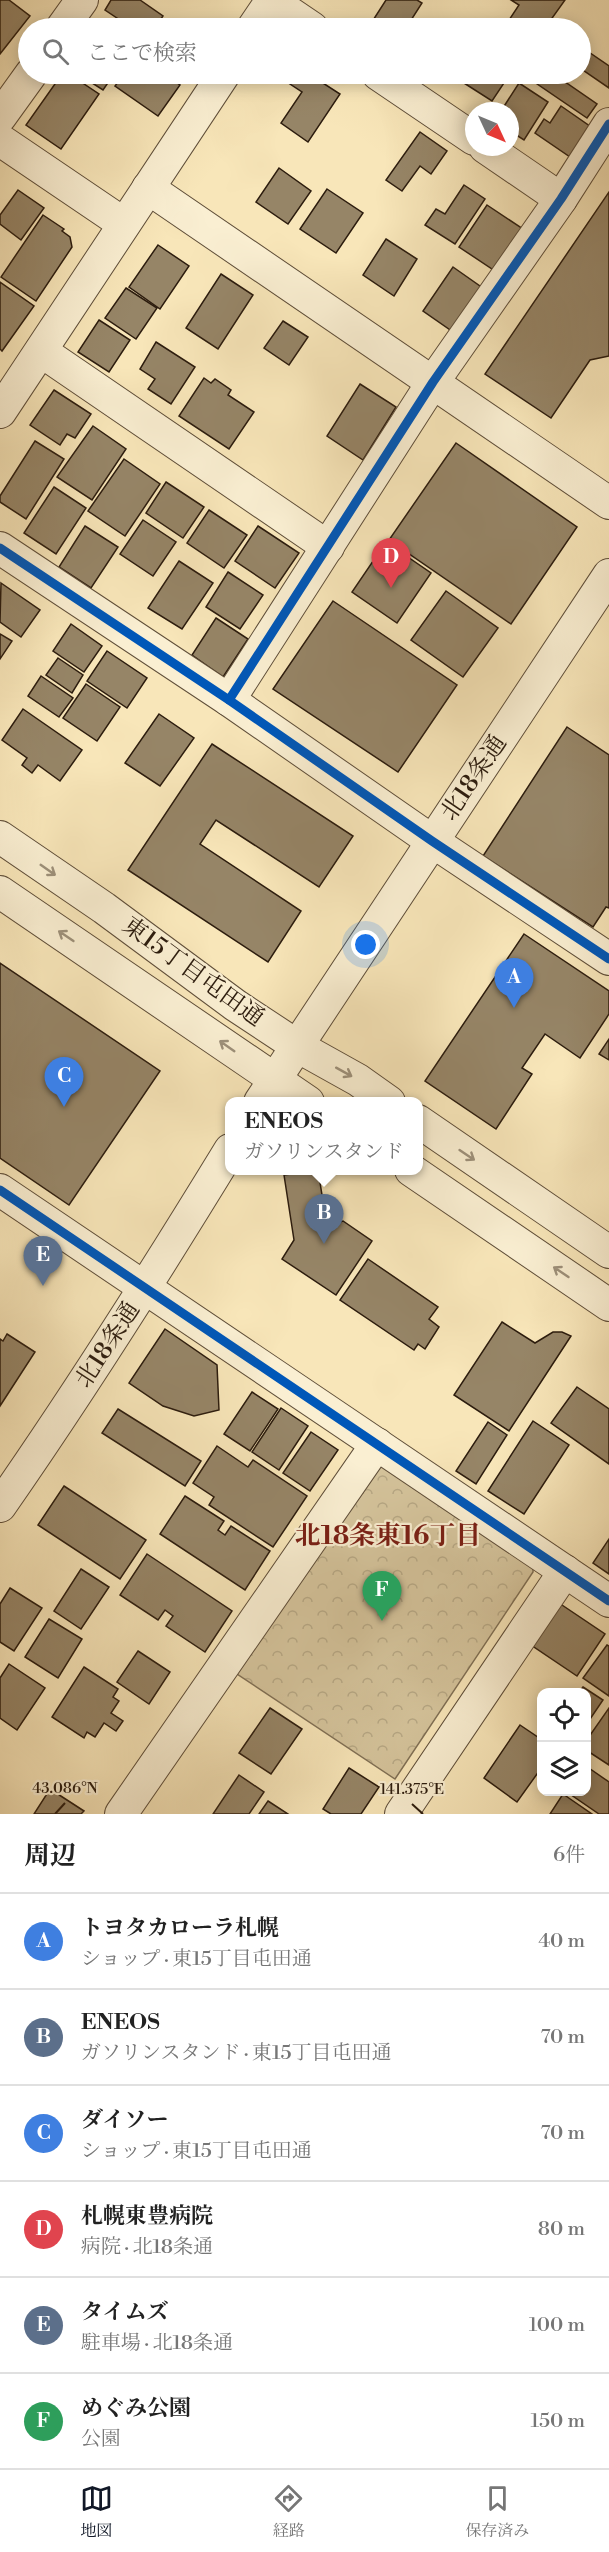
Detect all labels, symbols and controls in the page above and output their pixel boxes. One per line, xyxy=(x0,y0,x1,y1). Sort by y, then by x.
search box xyxy=(18,18,591,84)
icon: search xyxy=(39,35,72,68)
text: ここで検索 xyxy=(87,40,197,67)
north arrow xyxy=(465,102,519,156)
pin: D xyxy=(372,538,410,588)
street label: 北18条通 xyxy=(435,730,513,826)
one-way arrow xyxy=(40,864,56,876)
street label: 東15丁目屯田通 xyxy=(116,911,270,1033)
one-way arrow xyxy=(58,930,74,942)
your location xyxy=(351,930,380,959)
pin: A xyxy=(494,958,534,1008)
one-way arrow xyxy=(219,1040,235,1052)
pin: C xyxy=(44,1058,84,1107)
one-way arrow xyxy=(335,1066,352,1078)
popup xyxy=(225,1097,423,1175)
text: ENEOS xyxy=(244,1108,323,1135)
text: ガソリンスタンド xyxy=(244,1140,404,1165)
one-way arrow xyxy=(458,1148,475,1161)
pin: B xyxy=(304,1194,344,1244)
pin: E xyxy=(24,1236,63,1286)
one-way arrow xyxy=(553,1266,569,1278)
street label: 北18条通 xyxy=(69,1296,147,1394)
district label: 北18条東16丁目 xyxy=(295,1520,481,1552)
pin: F xyxy=(362,1572,401,1621)
map controls xyxy=(537,1688,591,1796)
button: locate xyxy=(537,1688,591,1742)
button: layers xyxy=(537,1742,591,1796)
text: 43.086°N xyxy=(32,1779,98,1798)
text: 141.375°E xyxy=(380,1780,444,1799)
text: 周辺 xyxy=(24,1840,76,1872)
text: 6件 xyxy=(553,1843,585,1868)
text: トヨタカローラ札幌 xyxy=(81,1915,279,1942)
text: A xyxy=(36,1929,51,1954)
text: 40 m xyxy=(538,1929,585,1954)
text: ショップ · 東15丁目屯田通 xyxy=(81,1947,312,1972)
text: ENEOS xyxy=(81,2009,160,2036)
text: B xyxy=(36,2025,51,2050)
text: 70 m xyxy=(541,2025,585,2050)
text: ガソリンスタンド · 東15丁目屯田通 xyxy=(81,2041,392,2066)
text: ダイソー xyxy=(81,2107,169,2134)
text: C xyxy=(36,2121,51,2146)
text: 70 m xyxy=(541,2121,585,2146)
text: ショップ · 東15丁目屯田通 xyxy=(81,2139,312,2164)
text: 札幌東豊病院 xyxy=(81,2203,213,2230)
text: D xyxy=(36,2217,51,2242)
text: 80 m xyxy=(538,2217,585,2242)
text: 病院 · 北18条通 xyxy=(81,2235,213,2260)
text: タイムズ xyxy=(81,2299,169,2326)
text: E xyxy=(37,2313,50,2338)
text: 100 m xyxy=(529,2313,585,2338)
text: 駐車場 · 北18条通 xyxy=(81,2331,233,2356)
text: めぐみ公園 xyxy=(81,2395,191,2422)
text: F xyxy=(36,2409,51,2434)
text: 150 m xyxy=(530,2409,585,2434)
text: 公園 xyxy=(81,2427,121,2452)
tab: 地図 xyxy=(80,2482,113,2541)
tab: 経路 xyxy=(272,2482,305,2541)
tab: 保存済み xyxy=(465,2482,529,2541)

